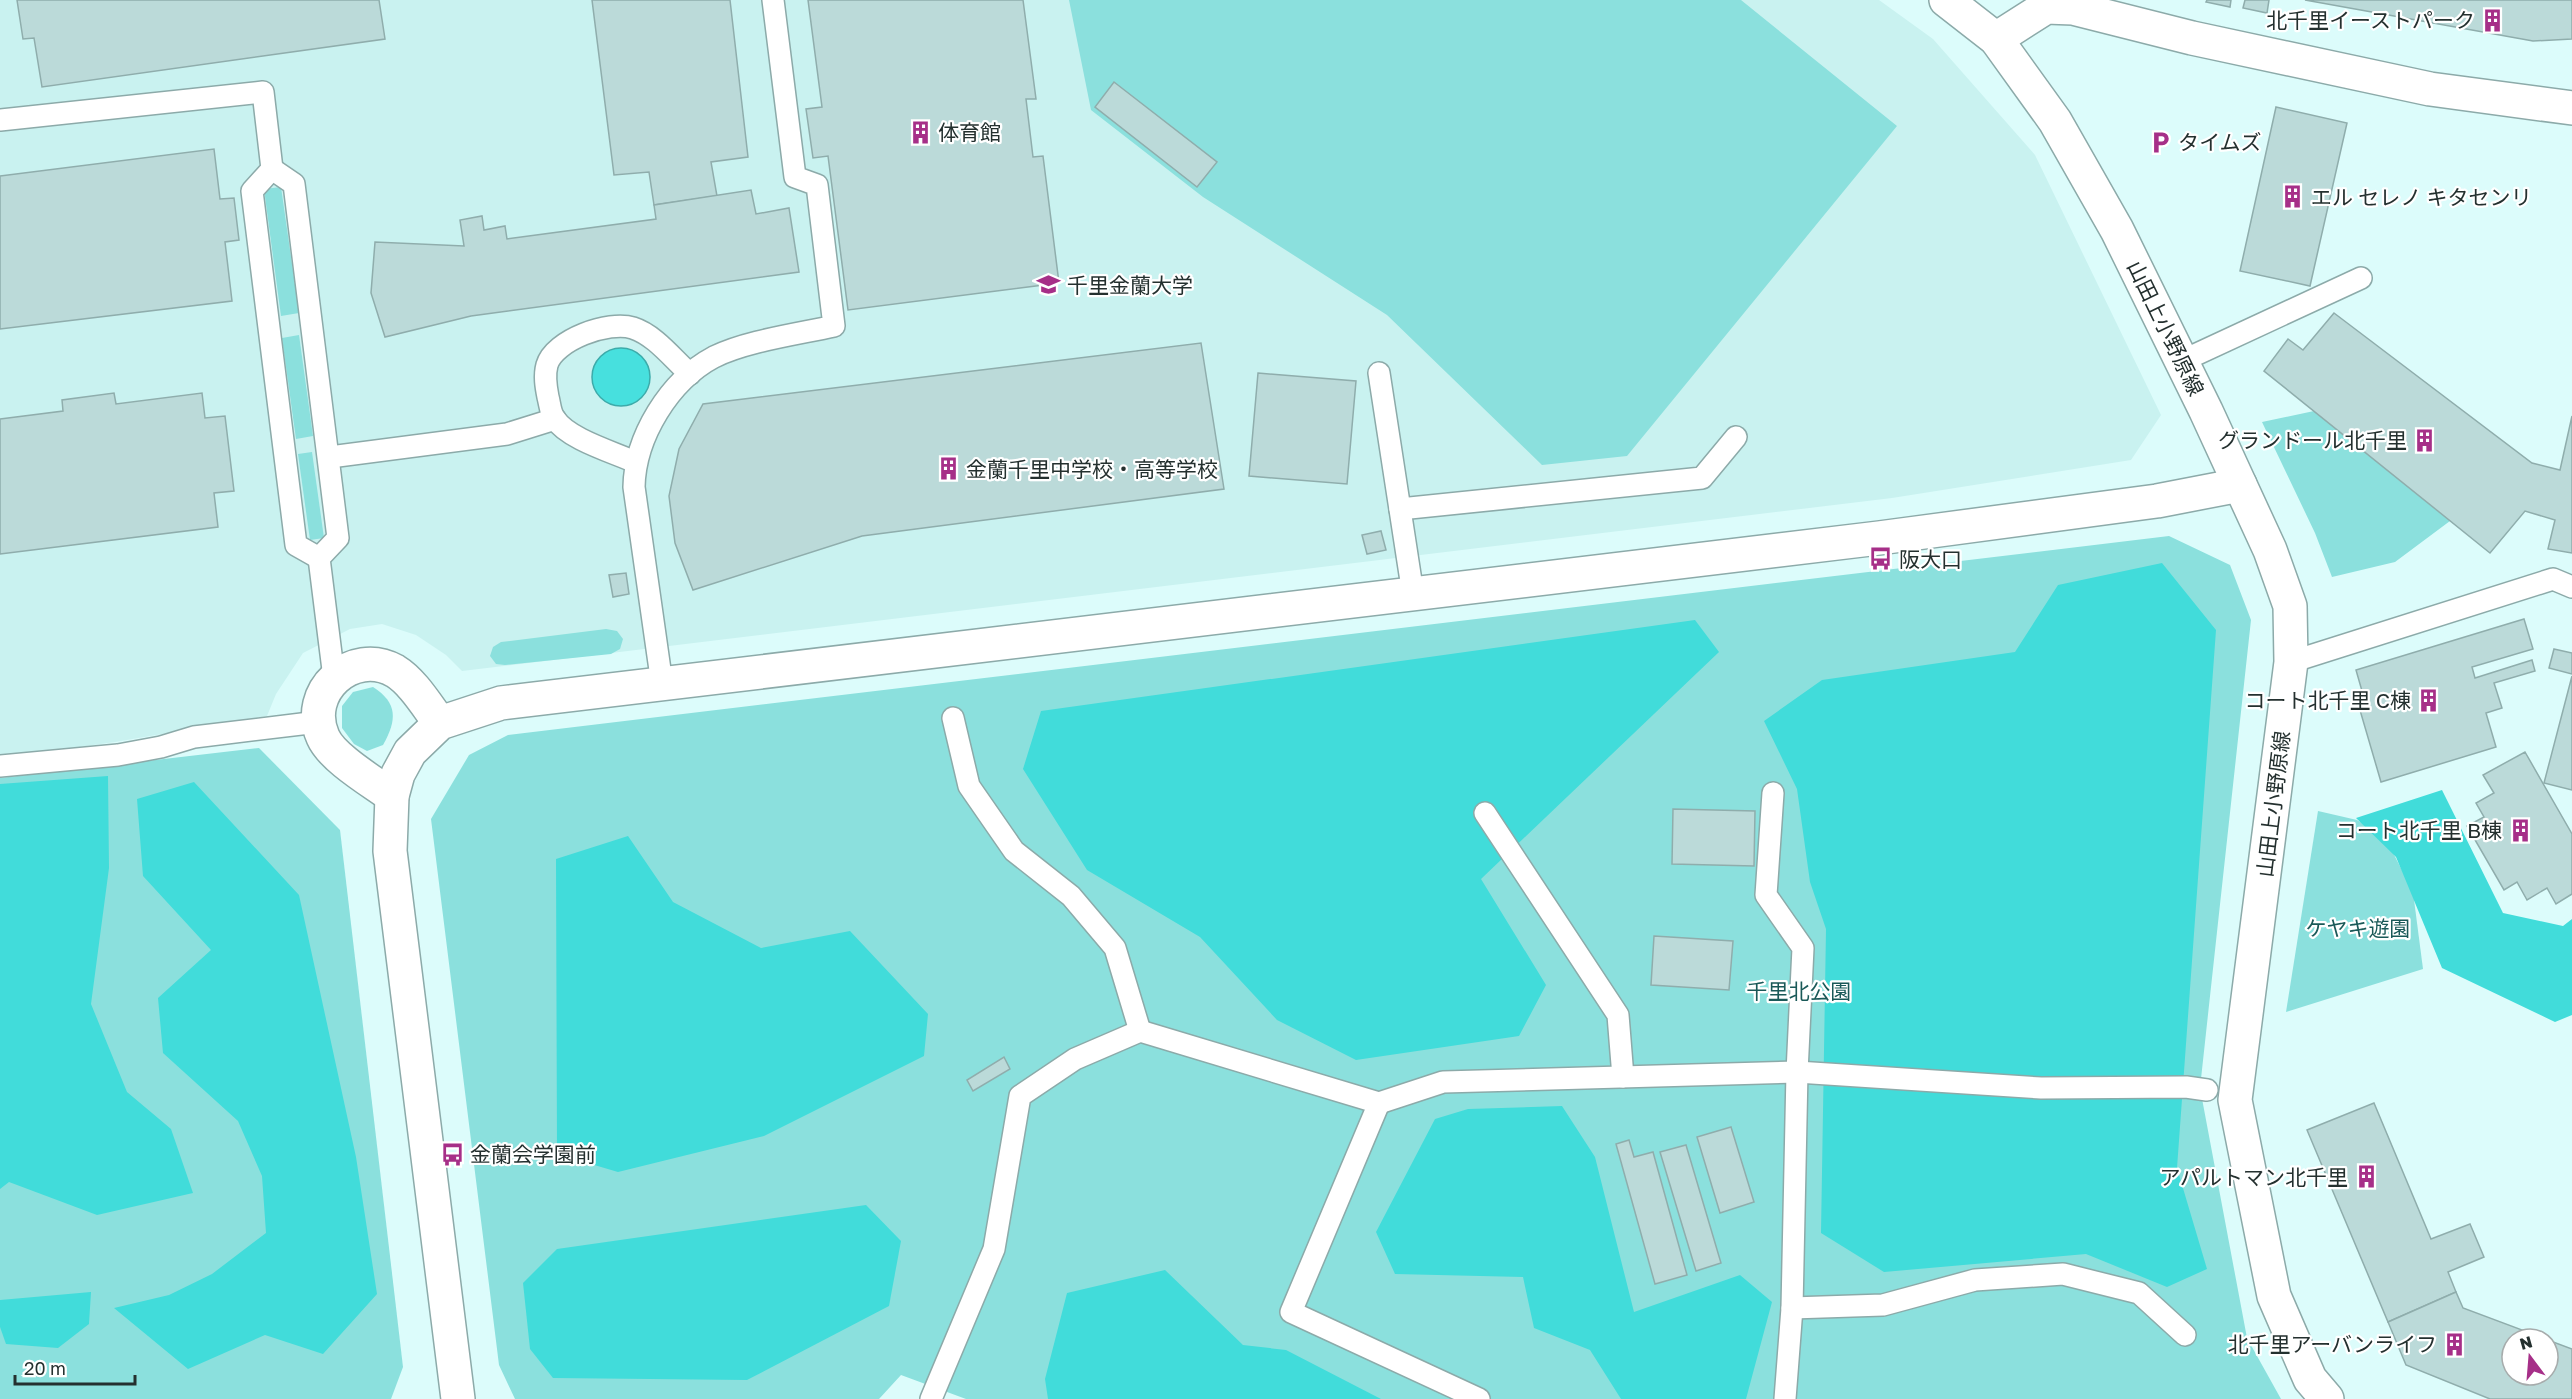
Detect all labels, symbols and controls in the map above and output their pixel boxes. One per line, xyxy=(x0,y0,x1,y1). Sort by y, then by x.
place label: 北千里イーストパーク xyxy=(2266,7,2475,33)
building icon: 北千里イーストパーク xyxy=(2480,7,2506,33)
building icon: 体育館 xyxy=(907,119,933,145)
place label: 体育館 xyxy=(938,119,1001,145)
parking icon: タイムズ xyxy=(2147,129,2173,155)
place label: タイムズ xyxy=(2178,129,2262,155)
building icon: エル セレノ キタセンリ xyxy=(2280,184,2306,210)
place label: エル セレノ キタセンリ xyxy=(2311,184,2532,210)
street label: 山田上小野原線 xyxy=(2122,256,2210,400)
school or university icon: 千里金蘭大学 xyxy=(1036,272,1062,298)
place label: 千里金蘭大学 xyxy=(1067,272,1193,298)
place label: グランドール北千里 xyxy=(2218,427,2407,453)
building icon: グランドール北千里 xyxy=(2412,427,2438,453)
building icon: 金蘭千里中学校・高等学校 xyxy=(935,456,961,482)
place label: 金蘭千里中学校・高等学校 xyxy=(966,456,1218,482)
bus stop icon: 阪大口 xyxy=(1868,546,1894,572)
place label: 阪大口 xyxy=(1899,546,1962,572)
place label: コート北千里 C棟 xyxy=(2244,687,2411,713)
building icon: コート北千里 C棟 xyxy=(2416,687,2442,713)
street label: 山田上小野原線 xyxy=(2251,729,2295,879)
place label: コート北千里 B棟 xyxy=(2336,817,2502,843)
building icon: コート北千里 B棟 xyxy=(2507,817,2533,843)
park label: ケヤキ遊園 xyxy=(2306,915,2411,941)
park label: 千里北公園 xyxy=(1747,978,1852,1004)
bus stop icon: 金蘭会学園前 xyxy=(439,1141,465,1167)
place label: 金蘭会学園前 xyxy=(470,1141,596,1167)
place label: アパルトマン北千里 xyxy=(2159,1164,2348,1190)
building icon: アパルトマン北千里 xyxy=(2353,1164,2379,1190)
north arrow xyxy=(2500,1327,2560,1387)
place label: 北千里アーバンライフ xyxy=(2227,1331,2437,1357)
building icon: 北千里アーバンライフ xyxy=(2442,1331,2468,1357)
text: N xyxy=(2517,1331,2534,1354)
scale bar xyxy=(15,1348,135,1386)
text: 20 m xyxy=(24,1357,66,1379)

